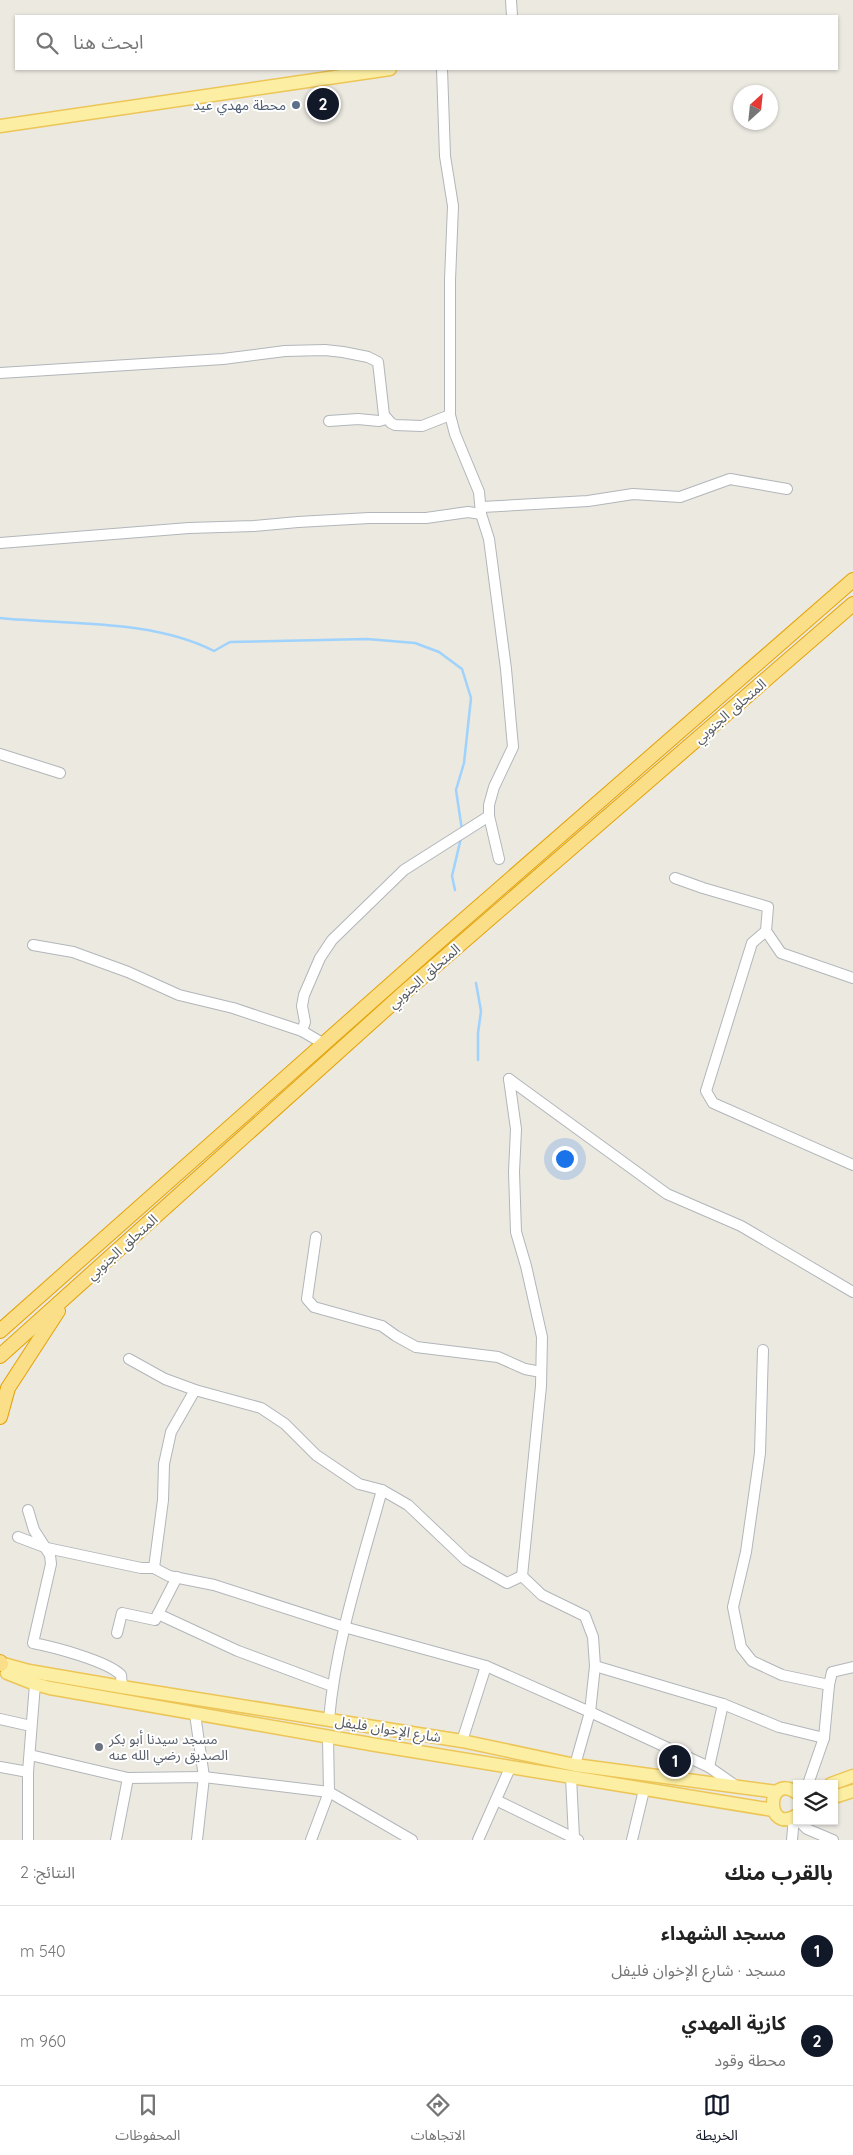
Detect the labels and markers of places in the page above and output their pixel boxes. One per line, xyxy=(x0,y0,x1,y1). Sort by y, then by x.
pin: 2 xyxy=(307,85,339,123)
place label: محطة مهدي عيد xyxy=(193,96,286,116)
marker: محطة مهدي عيد xyxy=(290,99,302,111)
place label: مسجد سيدنا أبو بكر الصديق رضي الله عنه xyxy=(108,1730,228,1766)
marker: مسجد سيدنا أبو بكر الصديق رضي الله عنه xyxy=(93,1741,105,1753)
pin: 1 xyxy=(659,1742,691,1780)

